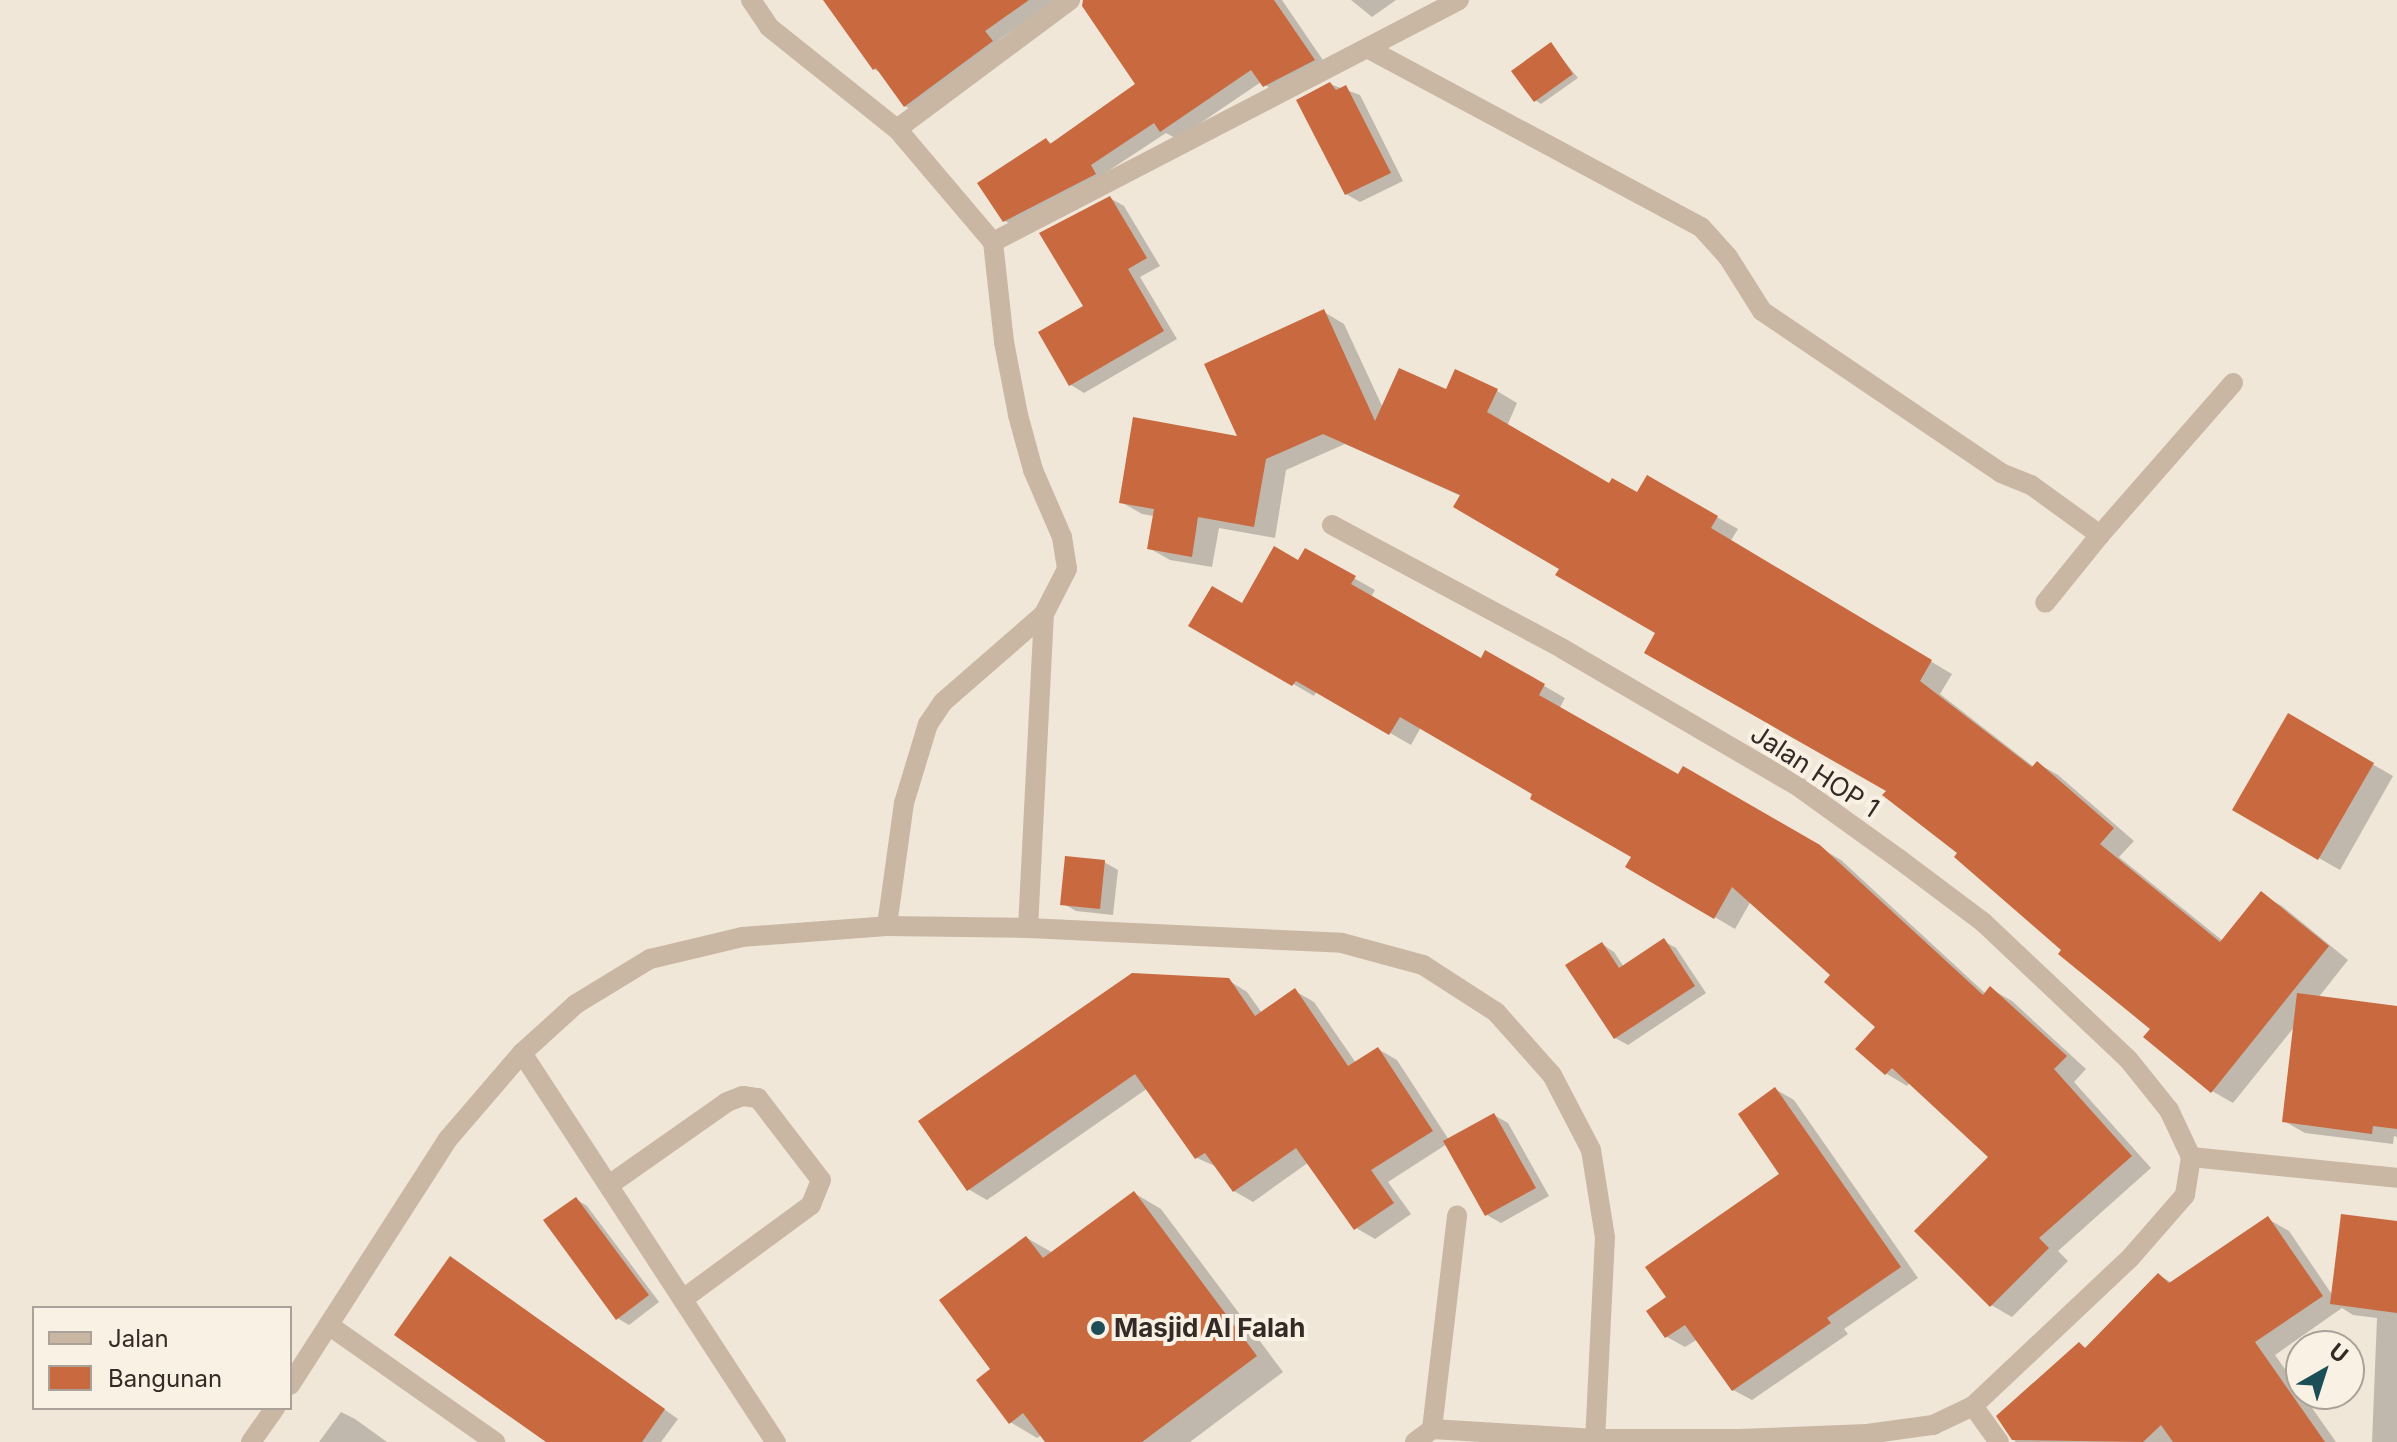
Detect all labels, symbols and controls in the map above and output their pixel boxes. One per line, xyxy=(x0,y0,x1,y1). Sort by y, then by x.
street label: Jalan HOP 1 xyxy=(1745,718,1885,824)
legend xyxy=(32,1306,292,1410)
place label: Masjid Al Falah xyxy=(1114,1312,1305,1344)
marker: Masjid Al Falah xyxy=(1089,1319,1107,1337)
text: Jalan xyxy=(108,1324,169,1353)
north arrow xyxy=(2285,1330,2365,1410)
text: U xyxy=(2324,1338,2353,1368)
text: Bangunan xyxy=(108,1364,222,1393)

